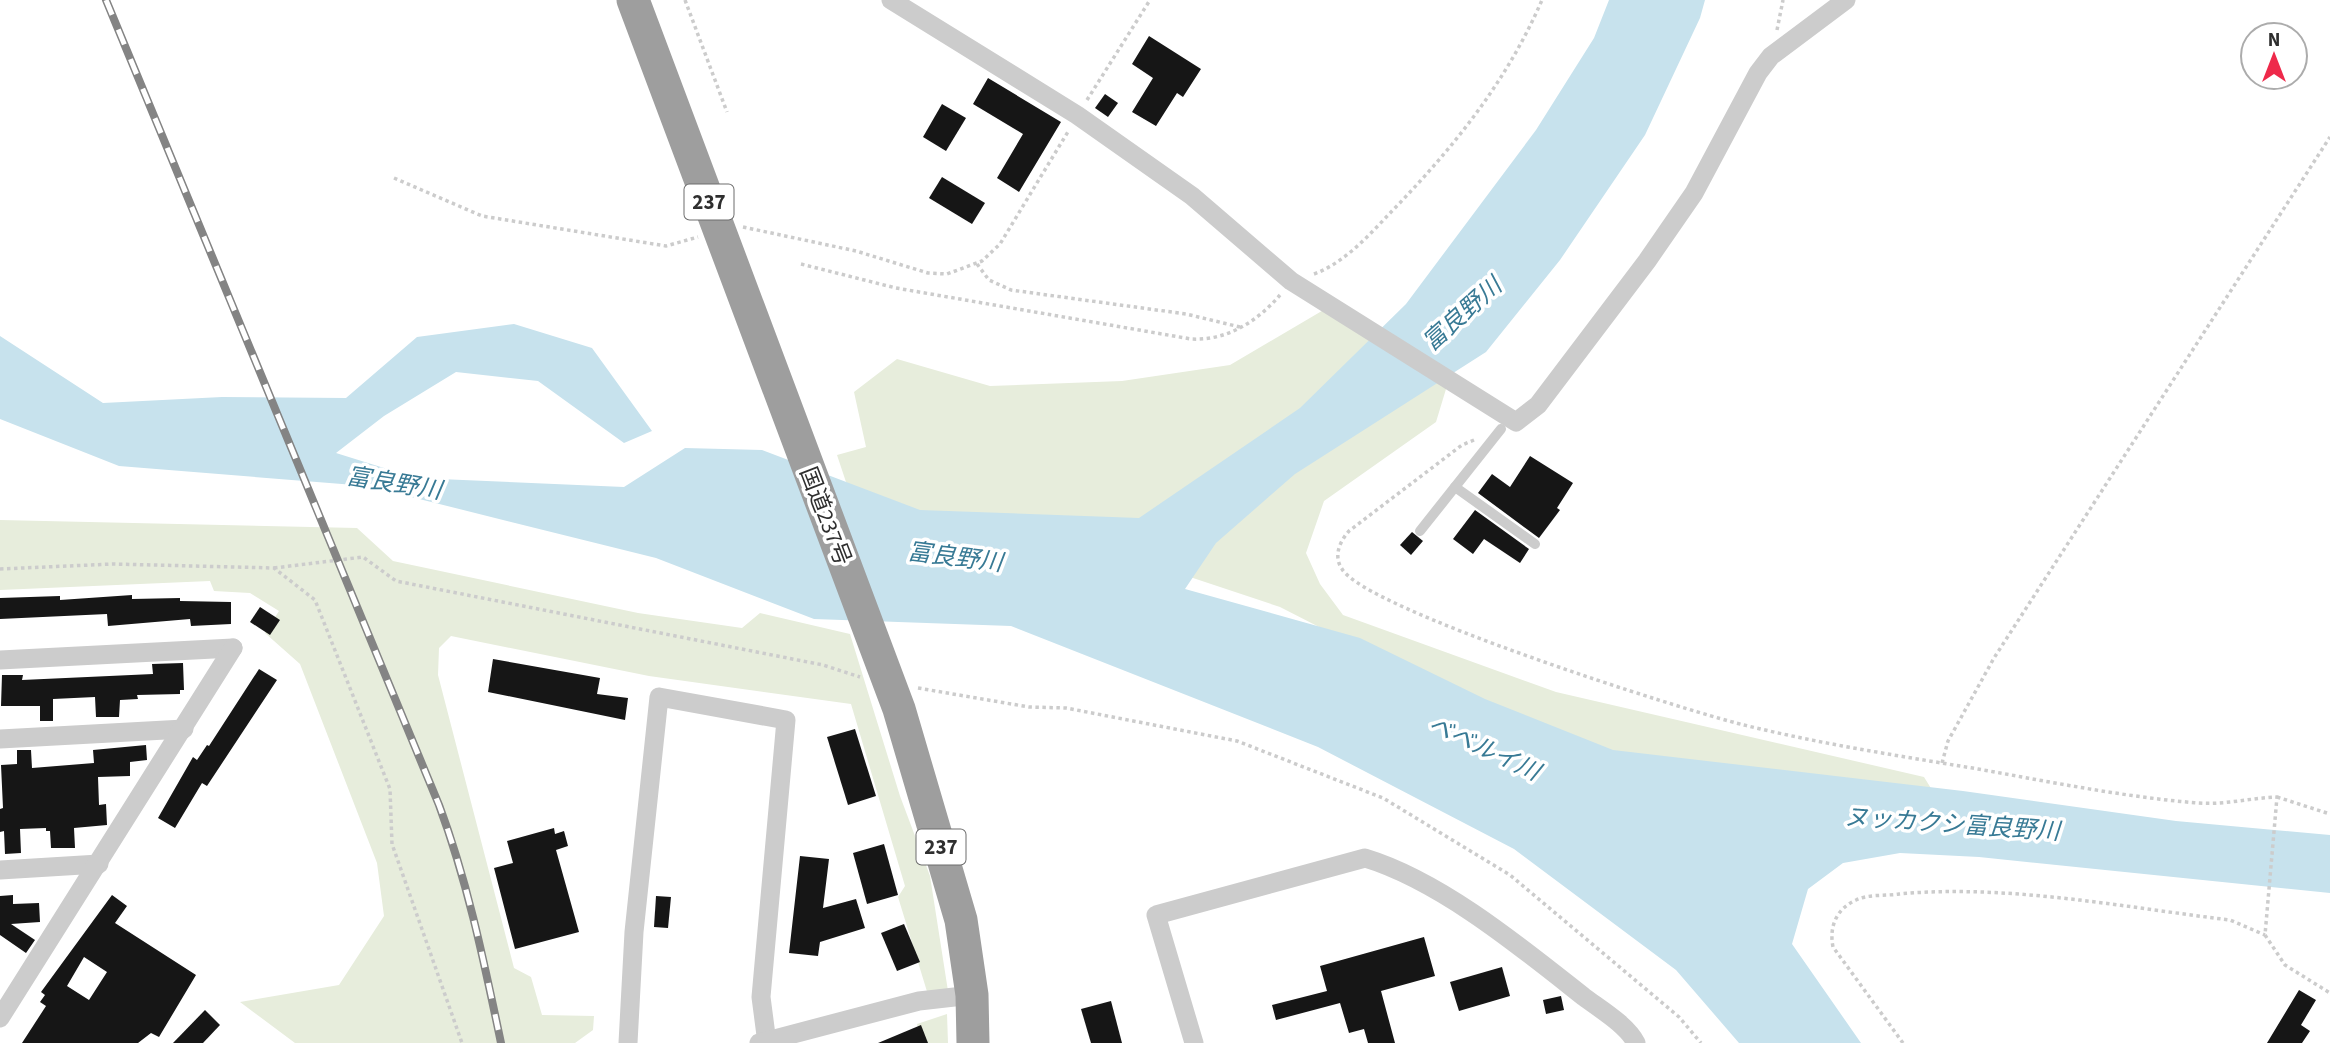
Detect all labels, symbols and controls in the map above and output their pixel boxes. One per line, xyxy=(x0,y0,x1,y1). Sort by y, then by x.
north arrow xyxy=(2239,21,2309,91)
text: N xyxy=(2268,27,2280,54)
road number: 237 xyxy=(684,184,734,220)
water label: 富良野川 xyxy=(1415,267,1512,359)
water label: 富良野川 xyxy=(344,459,447,509)
street label: 国道237号 xyxy=(792,462,859,570)
water label: 富良野川 xyxy=(905,534,1008,581)
water label: ベベルイ川 xyxy=(1422,707,1548,791)
water label: ヌッカクシ富良野川 xyxy=(1843,800,2064,850)
road number: 237 xyxy=(916,830,965,864)

